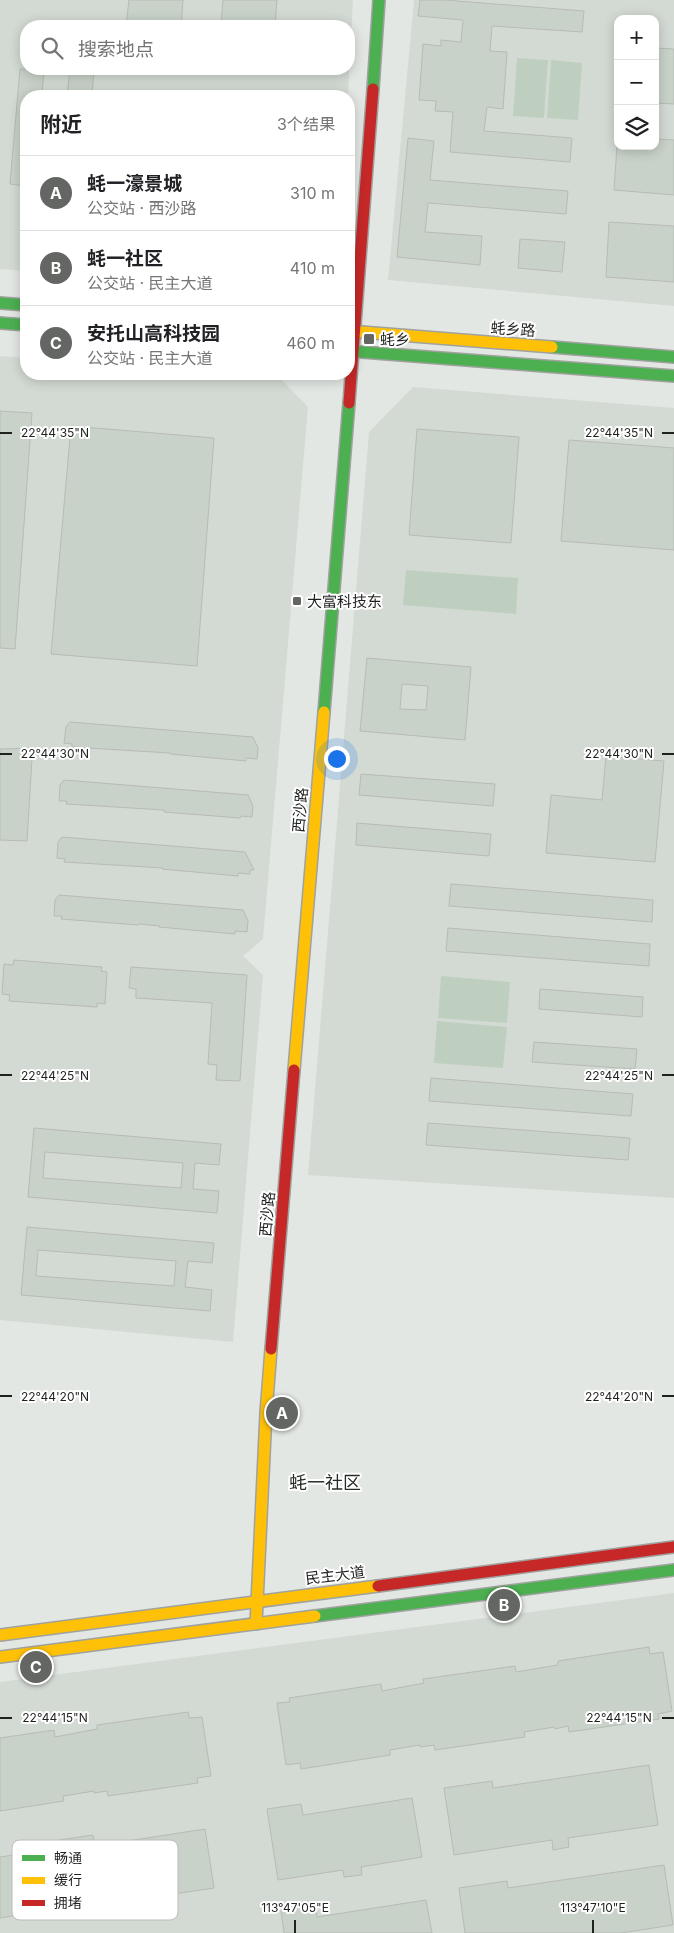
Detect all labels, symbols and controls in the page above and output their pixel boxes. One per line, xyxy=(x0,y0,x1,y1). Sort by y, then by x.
map controls xyxy=(614,15,659,150)
button: + xyxy=(614,15,659,60)
search box xyxy=(20,20,355,75)
icon: search xyxy=(38,34,66,62)
text: 搜索地点 xyxy=(78,38,154,61)
button: − xyxy=(614,60,659,105)
button: layers xyxy=(614,105,659,150)
text: 附近 xyxy=(40,112,82,137)
text: 3个结果 xyxy=(277,114,335,134)
text: 蚝一濠景城 xyxy=(87,172,182,195)
text: A xyxy=(50,183,62,203)
text: 310 m xyxy=(290,183,335,203)
text: 公交站 · 西沙路 xyxy=(87,198,197,218)
text: 蚝一社区 xyxy=(87,247,163,270)
text: B xyxy=(51,258,61,278)
text: 410 m xyxy=(290,258,335,278)
text: 公交站 · 民主大道 xyxy=(87,273,213,293)
street label: 蚝乡路 xyxy=(490,318,536,340)
text: 安托山高科技园 xyxy=(87,322,220,345)
place label: 蚝乡 xyxy=(380,330,410,349)
marker: 蚝乡 xyxy=(362,332,376,346)
text: C xyxy=(50,333,62,353)
text: 460 m xyxy=(286,333,335,353)
text: 公交站 · 民主大道 xyxy=(87,348,213,368)
text: 22°44'35"N xyxy=(21,425,89,440)
text: 22°44'35"N xyxy=(585,425,653,440)
place label: 大富科技东 xyxy=(307,592,382,611)
marker: 大富科技东 xyxy=(291,595,303,607)
text: 22°44'30"N xyxy=(21,746,89,761)
your location xyxy=(324,746,350,772)
text: 22°44'30"N xyxy=(585,746,653,761)
street label: 西沙路 xyxy=(289,787,311,833)
text: 22°44'25"N xyxy=(21,1068,89,1083)
text: 22°44'25"N xyxy=(585,1068,653,1083)
street label: 西沙路 xyxy=(256,1191,278,1237)
text: 22°44'20"N xyxy=(21,1389,89,1404)
text: 22°44'20"N xyxy=(585,1389,653,1404)
pin: A xyxy=(266,1394,298,1432)
district label: 蚝一社区 xyxy=(289,1472,361,1493)
street label: 民主大道 xyxy=(304,1562,366,1588)
pin: B xyxy=(488,1586,520,1624)
pin: C xyxy=(20,1648,52,1686)
text: 22°44'15"N xyxy=(22,1710,88,1725)
text: 22°44'15"N xyxy=(586,1710,652,1725)
legend xyxy=(12,1840,178,1920)
text: 畅通 xyxy=(54,1849,82,1866)
text: 缓行 xyxy=(54,1871,82,1888)
text: 拥堵 xyxy=(54,1894,82,1911)
text: 113°47'05"E xyxy=(261,1900,329,1915)
text: 113°47'10"E xyxy=(560,1900,626,1915)

